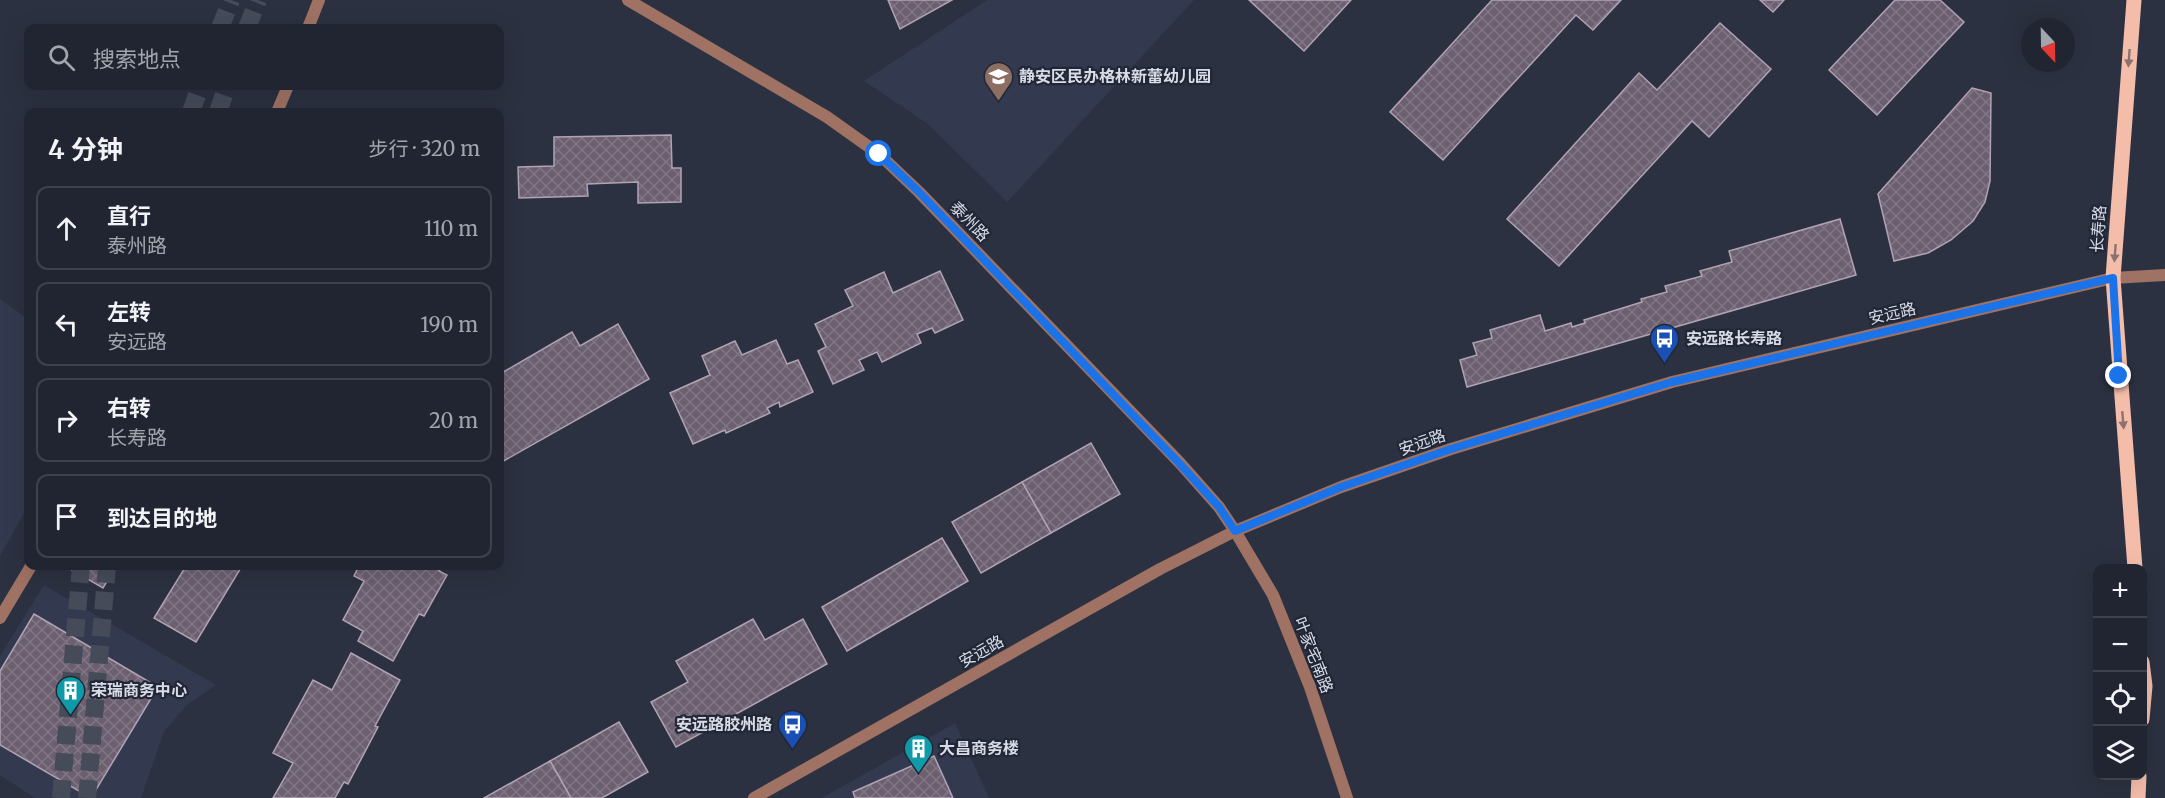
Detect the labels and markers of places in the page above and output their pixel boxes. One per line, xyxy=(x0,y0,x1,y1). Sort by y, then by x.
school or university icon: 静安区民办格林新蕾幼儿园 xyxy=(982,60,1014,102)
place label: 静安区民办格林新蕾幼儿园 xyxy=(1019,66,1211,86)
bus stop icon: 安远路长寿路 xyxy=(1649,322,1681,364)
place label: 安远路长寿路 xyxy=(1686,328,1782,348)
building icon: 荣瑞商务中心 xyxy=(54,674,86,716)
place label: 荣瑞商务中心 xyxy=(91,680,187,700)
bus stop icon: 安远路胶州路 xyxy=(777,708,809,750)
place label: 安远路胶州路 xyxy=(676,714,772,734)
building icon: 大昌商务楼 xyxy=(902,732,934,774)
place label: 大昌商务楼 xyxy=(939,738,1019,758)

